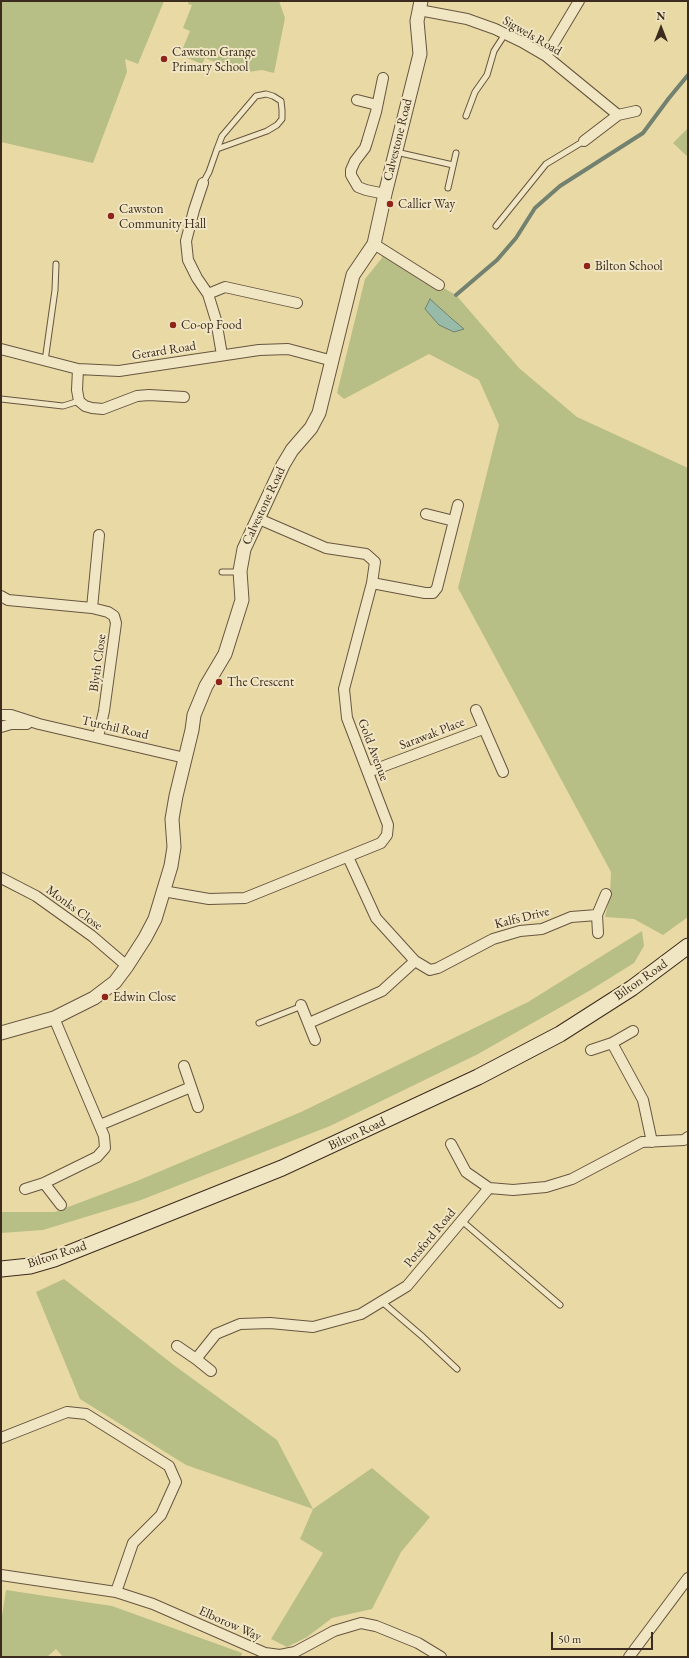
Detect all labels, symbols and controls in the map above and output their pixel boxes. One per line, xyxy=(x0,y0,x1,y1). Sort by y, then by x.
north arrow xyxy=(641,8,681,48)
text: N xyxy=(657,9,665,23)
street label: Sigwels Road xyxy=(500,13,564,59)
place label: Cawston Grange Primary School xyxy=(172,44,256,75)
marker: Cawston Grange Primary School xyxy=(159,54,169,64)
street label: Calvestone Road xyxy=(380,97,416,183)
place label: Callier Way xyxy=(398,196,455,212)
marker: Callier Way xyxy=(385,199,395,209)
place label: Cawston Community Hall xyxy=(119,201,206,232)
marker: Cawston Community Hall xyxy=(106,211,116,221)
place label: Bilton School xyxy=(595,258,663,274)
marker: Bilton School xyxy=(582,261,592,271)
place label: Co-op Food xyxy=(181,317,242,333)
marker: Co-op Food xyxy=(168,320,178,330)
street label: Gerard Road xyxy=(131,338,197,364)
street label: Calvestone Road xyxy=(239,464,289,548)
street label: Blyth Close xyxy=(86,633,110,693)
place label: The Crescent xyxy=(227,674,294,690)
marker: The Crescent xyxy=(214,677,224,687)
street label: Turchil Road xyxy=(80,713,150,743)
street label: Sarawak Place xyxy=(397,714,467,754)
street label: Gold Avenue xyxy=(354,717,392,783)
street label: Monks Close xyxy=(43,882,105,934)
street label: Kalfs Drive xyxy=(493,904,551,932)
street label: Bilton Road xyxy=(611,956,671,1004)
place label: Edwin Close xyxy=(113,989,176,1005)
marker: Edwin Close xyxy=(100,992,110,1002)
street label: Bilton Road xyxy=(326,1114,388,1154)
street label: Potsford Road xyxy=(401,1205,459,1271)
street label: Bilton Road xyxy=(26,1238,88,1272)
street label: Elborow Way xyxy=(196,1603,264,1645)
scale bar xyxy=(553,1624,655,1650)
text: 50 m xyxy=(558,1631,581,1647)

